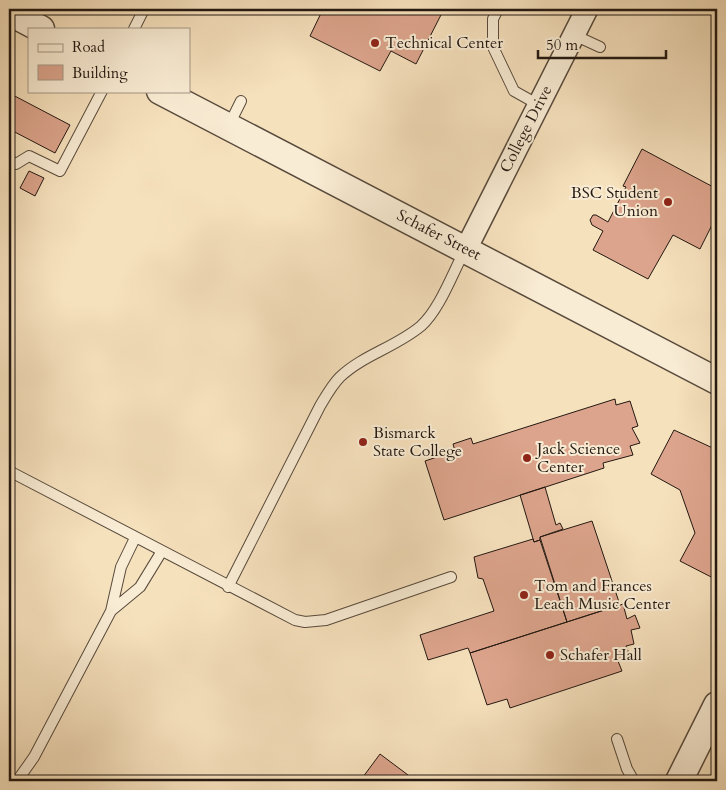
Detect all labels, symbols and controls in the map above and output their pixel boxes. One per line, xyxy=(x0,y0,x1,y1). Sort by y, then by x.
legend xyxy=(28,28,190,92)
scale bar xyxy=(538,28,666,60)
place label: Technical Center xyxy=(385,32,503,54)
text: 50 m xyxy=(546,35,578,55)
text: Road xyxy=(72,37,105,57)
marker: Technical Center xyxy=(369,37,381,49)
text: Building xyxy=(72,63,128,83)
street label: College Drive xyxy=(495,81,557,177)
place label: BSC Student Union xyxy=(571,182,658,222)
marker: BSC Student Union xyxy=(662,196,674,208)
street label: Schafer Street xyxy=(393,204,485,266)
place label: Bismarck State College xyxy=(373,422,462,462)
marker: Bismarck State College xyxy=(357,436,369,448)
place label: Jack Science Center xyxy=(535,438,620,478)
marker: Jack Science Center xyxy=(521,452,533,464)
place label: Tom and Frances Leach Music Center xyxy=(534,575,670,615)
marker: Tom and Frances Leach Music Center xyxy=(518,589,530,601)
place label: Schafer Hall xyxy=(560,644,642,666)
marker: Schafer Hall xyxy=(544,649,556,661)

